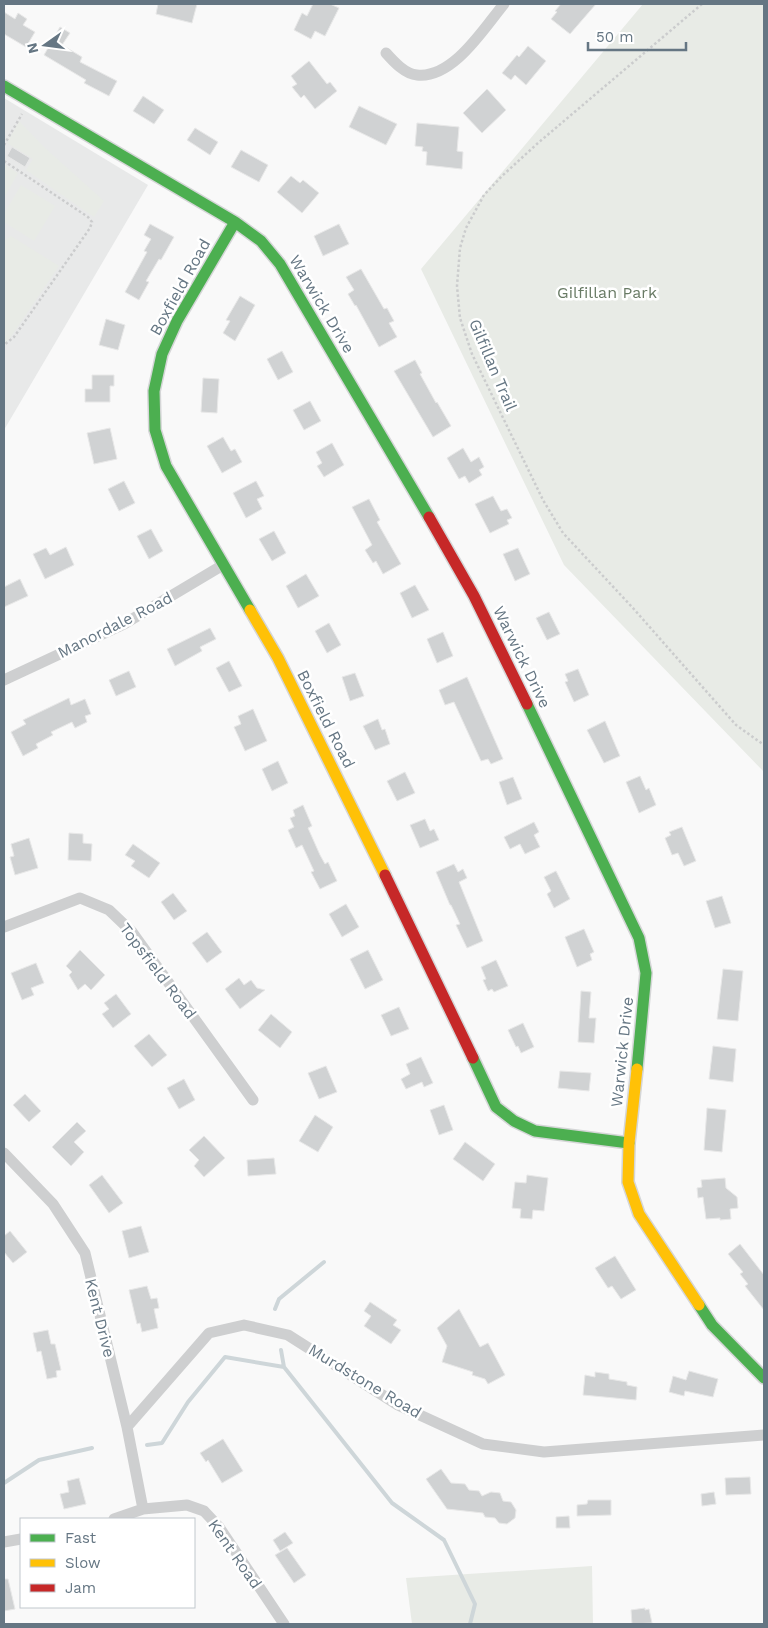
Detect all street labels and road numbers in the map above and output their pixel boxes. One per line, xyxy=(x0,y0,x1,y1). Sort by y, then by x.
street label: Boxfield Road xyxy=(146,235,214,339)
street label: Warwick Drive xyxy=(285,252,359,356)
street label: Gilfillan Trail xyxy=(465,316,521,414)
street label: Manordale Road xyxy=(54,588,176,662)
street label: Warwick Drive xyxy=(489,603,555,711)
street label: Boxfield Road xyxy=(293,667,359,771)
street label: Topsfield Road xyxy=(116,919,200,1023)
street label: Warwick Drive xyxy=(607,996,637,1108)
street label: Kent Drive xyxy=(81,1276,119,1360)
street label: Murdstone Road xyxy=(305,1340,425,1422)
street label: Kent Road xyxy=(204,1516,266,1592)

